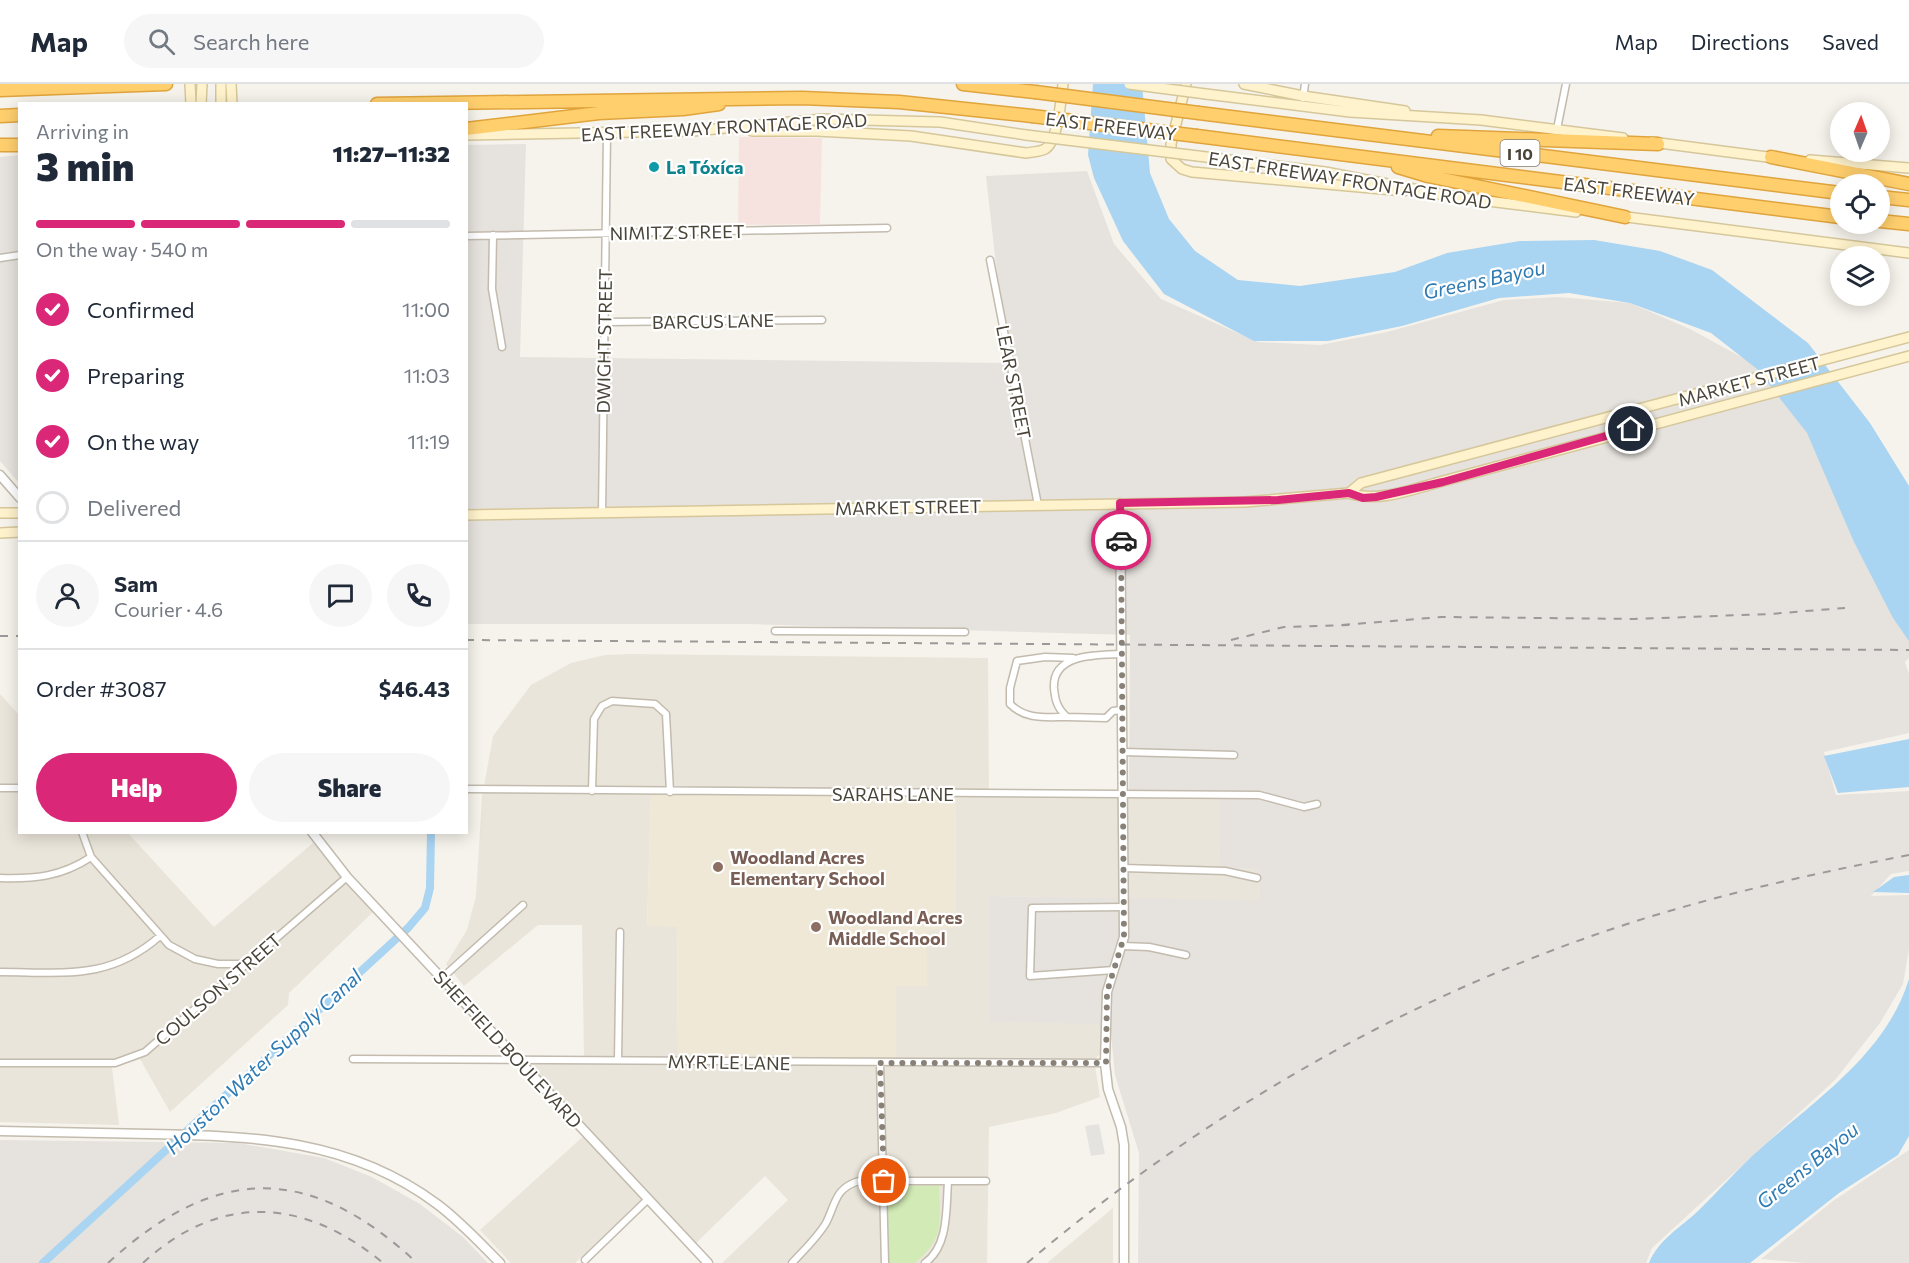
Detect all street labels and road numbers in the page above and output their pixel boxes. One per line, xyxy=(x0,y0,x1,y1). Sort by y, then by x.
street label: EAST FREEWAY xyxy=(1044,107,1178,145)
street label: EAST FREEWAY FRONTAGE ROAD xyxy=(580,109,868,145)
road number: I 10 xyxy=(1500,140,1540,166)
street label: EAST FREEWAY FRONTAGE ROAD xyxy=(1207,147,1493,213)
street label: EAST FREEWAY xyxy=(1562,172,1696,210)
street label: NIMITZ STREET xyxy=(609,220,745,244)
street label: DWIGHT STREET xyxy=(592,268,616,414)
street label: BARCUS LANE xyxy=(652,309,774,333)
street label: LEAR STREET xyxy=(992,323,1036,441)
street label: MARKET STREET xyxy=(1675,351,1823,411)
street label: MARKET STREET xyxy=(835,495,981,519)
street label: SARAHS LANE xyxy=(832,783,954,805)
street label: COULSON STREET xyxy=(151,928,285,1050)
street label: SHEFFIELD BOULEVARD xyxy=(429,966,587,1132)
street label: MYRTLE LANE xyxy=(667,1050,791,1074)

